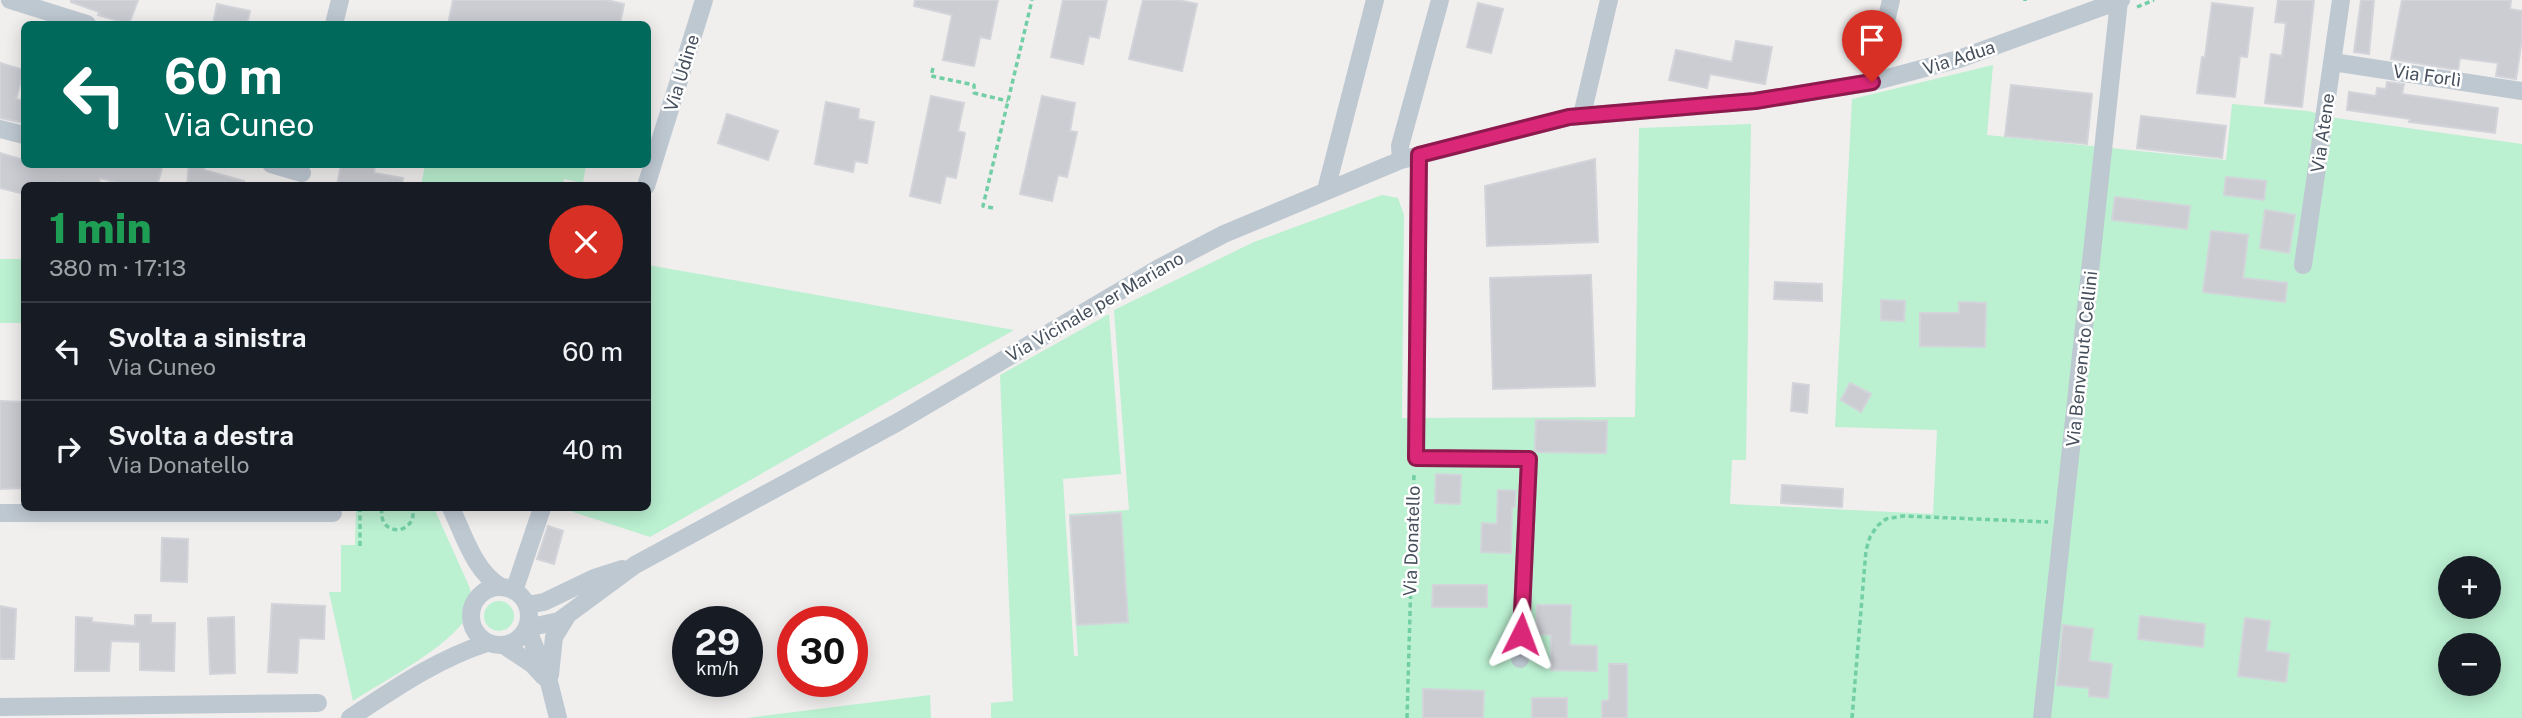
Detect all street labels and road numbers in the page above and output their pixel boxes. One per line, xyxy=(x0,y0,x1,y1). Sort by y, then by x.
street label: Via Udine xyxy=(660,32,703,114)
street label: Via Adua xyxy=(1920,36,1998,79)
street label: Via Forlì xyxy=(2392,60,2462,91)
street label: Via Atene xyxy=(2307,92,2338,174)
street label: Via Vicinale per Mariano xyxy=(1002,247,1187,366)
street label: Via Benvenuto Cellini xyxy=(2062,270,2101,448)
street label: Via Donatello xyxy=(1399,485,1424,597)

